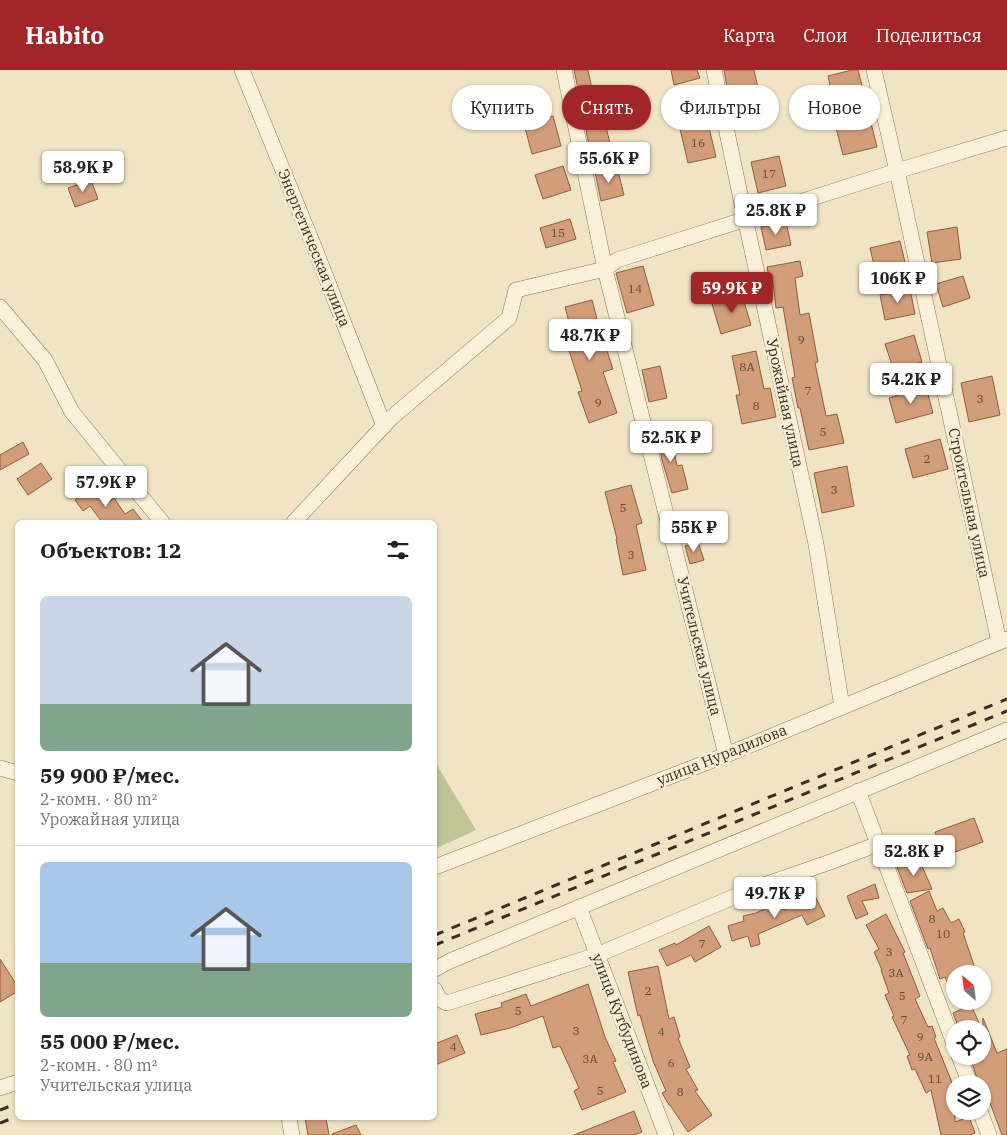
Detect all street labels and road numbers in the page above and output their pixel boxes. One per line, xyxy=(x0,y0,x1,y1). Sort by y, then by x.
street label: Энергетическая улица xyxy=(274,166,355,330)
street label: Урожайная улица xyxy=(763,337,808,469)
street label: Строительная улица xyxy=(944,426,995,580)
street label: Учительская улица xyxy=(673,574,726,717)
street label: улица Нурадилова xyxy=(654,720,790,789)
street label: улица Кутбудинова xyxy=(588,951,657,1091)

